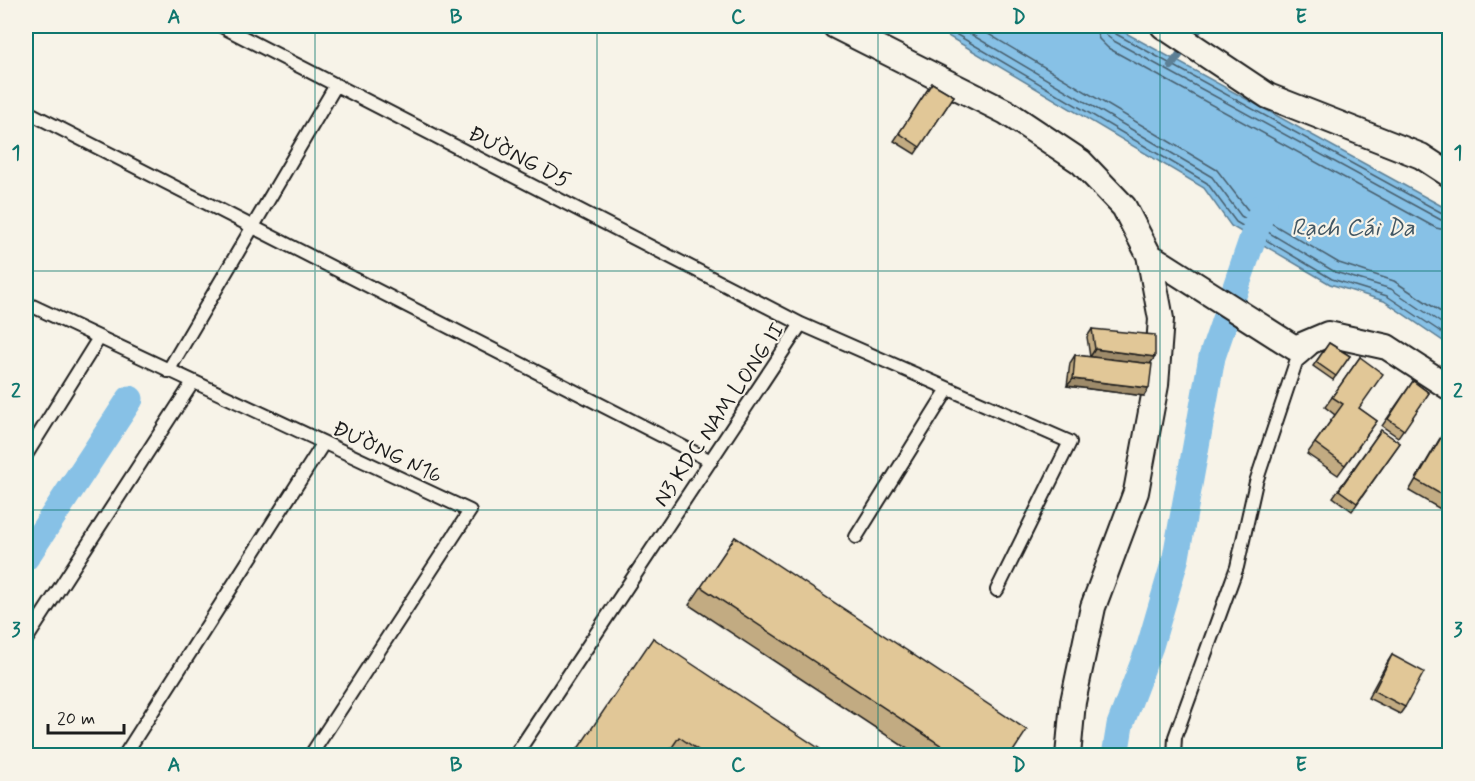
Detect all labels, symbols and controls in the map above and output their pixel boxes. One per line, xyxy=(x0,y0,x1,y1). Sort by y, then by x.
text: A xyxy=(167,4,181,31)
text: B xyxy=(450,4,463,31)
text: C xyxy=(731,4,746,31)
text: D xyxy=(1012,4,1026,31)
text: E xyxy=(1295,4,1307,31)
street label: ĐƯỜNG D5 xyxy=(463,120,575,195)
text: 1 xyxy=(12,140,20,167)
text: 1 xyxy=(1454,140,1462,167)
water label: Rạch Cái Da xyxy=(1291,213,1415,244)
street label: N3 KDC NAM LONG II xyxy=(648,318,792,513)
text: 2 xyxy=(11,378,21,405)
text: 2 xyxy=(1453,378,1463,405)
street label: ĐƯỜNG N16 xyxy=(328,415,447,490)
text: 3 xyxy=(11,617,21,644)
text: 3 xyxy=(1453,617,1463,644)
scale bar xyxy=(48,697,124,735)
text: 20 m xyxy=(57,707,95,731)
text: A xyxy=(167,752,181,779)
text: B xyxy=(450,752,463,779)
text: C xyxy=(731,752,746,779)
text: D xyxy=(1012,752,1026,779)
text: E xyxy=(1295,752,1307,779)

